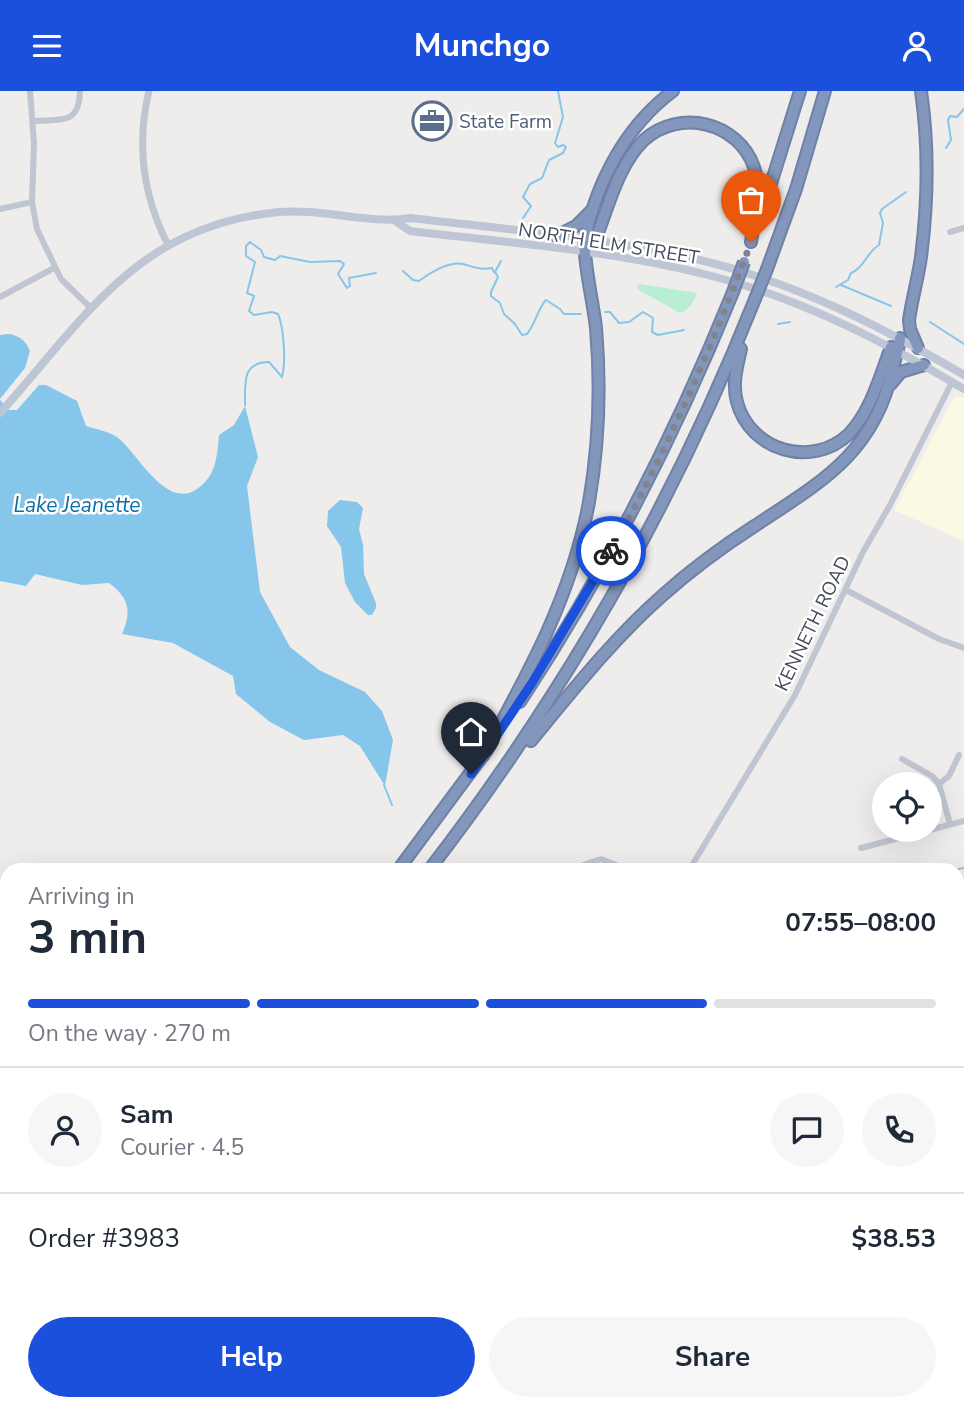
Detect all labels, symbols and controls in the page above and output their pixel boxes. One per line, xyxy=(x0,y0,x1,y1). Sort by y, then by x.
text: Munchgo xyxy=(414,24,550,67)
icon: menu xyxy=(28,27,66,65)
icon: person xyxy=(898,27,936,65)
office icon: State Farm xyxy=(411,100,453,142)
place label: State Farm xyxy=(459,109,552,135)
pin xyxy=(721,170,781,242)
icon: bag xyxy=(732,181,770,219)
street label: NORTH ELM STREET xyxy=(516,217,702,271)
water label: Lake Jeanette xyxy=(13,491,141,519)
courier xyxy=(576,516,646,586)
icon: bike xyxy=(592,532,630,570)
street label: KENNETH ROAD xyxy=(769,551,857,695)
pin xyxy=(441,702,501,774)
icon: home xyxy=(452,713,490,751)
map controls xyxy=(872,772,942,842)
button: locate xyxy=(872,772,942,842)
text: Arriving in xyxy=(28,881,135,912)
text: 07:55–08:00 xyxy=(785,905,936,940)
text: 3 min xyxy=(28,906,147,969)
text: On the way · 270 m xyxy=(28,1018,231,1049)
button: person xyxy=(28,1093,102,1167)
button: chat xyxy=(770,1093,844,1167)
button: phone xyxy=(862,1093,936,1167)
text: Sam xyxy=(120,1097,173,1132)
text: Courier · 4.5 xyxy=(120,1132,244,1163)
text: Order #3983 xyxy=(28,1221,180,1256)
text: $38.53 xyxy=(852,1221,936,1256)
button: Help xyxy=(28,1317,475,1397)
button: Share xyxy=(489,1317,936,1397)

